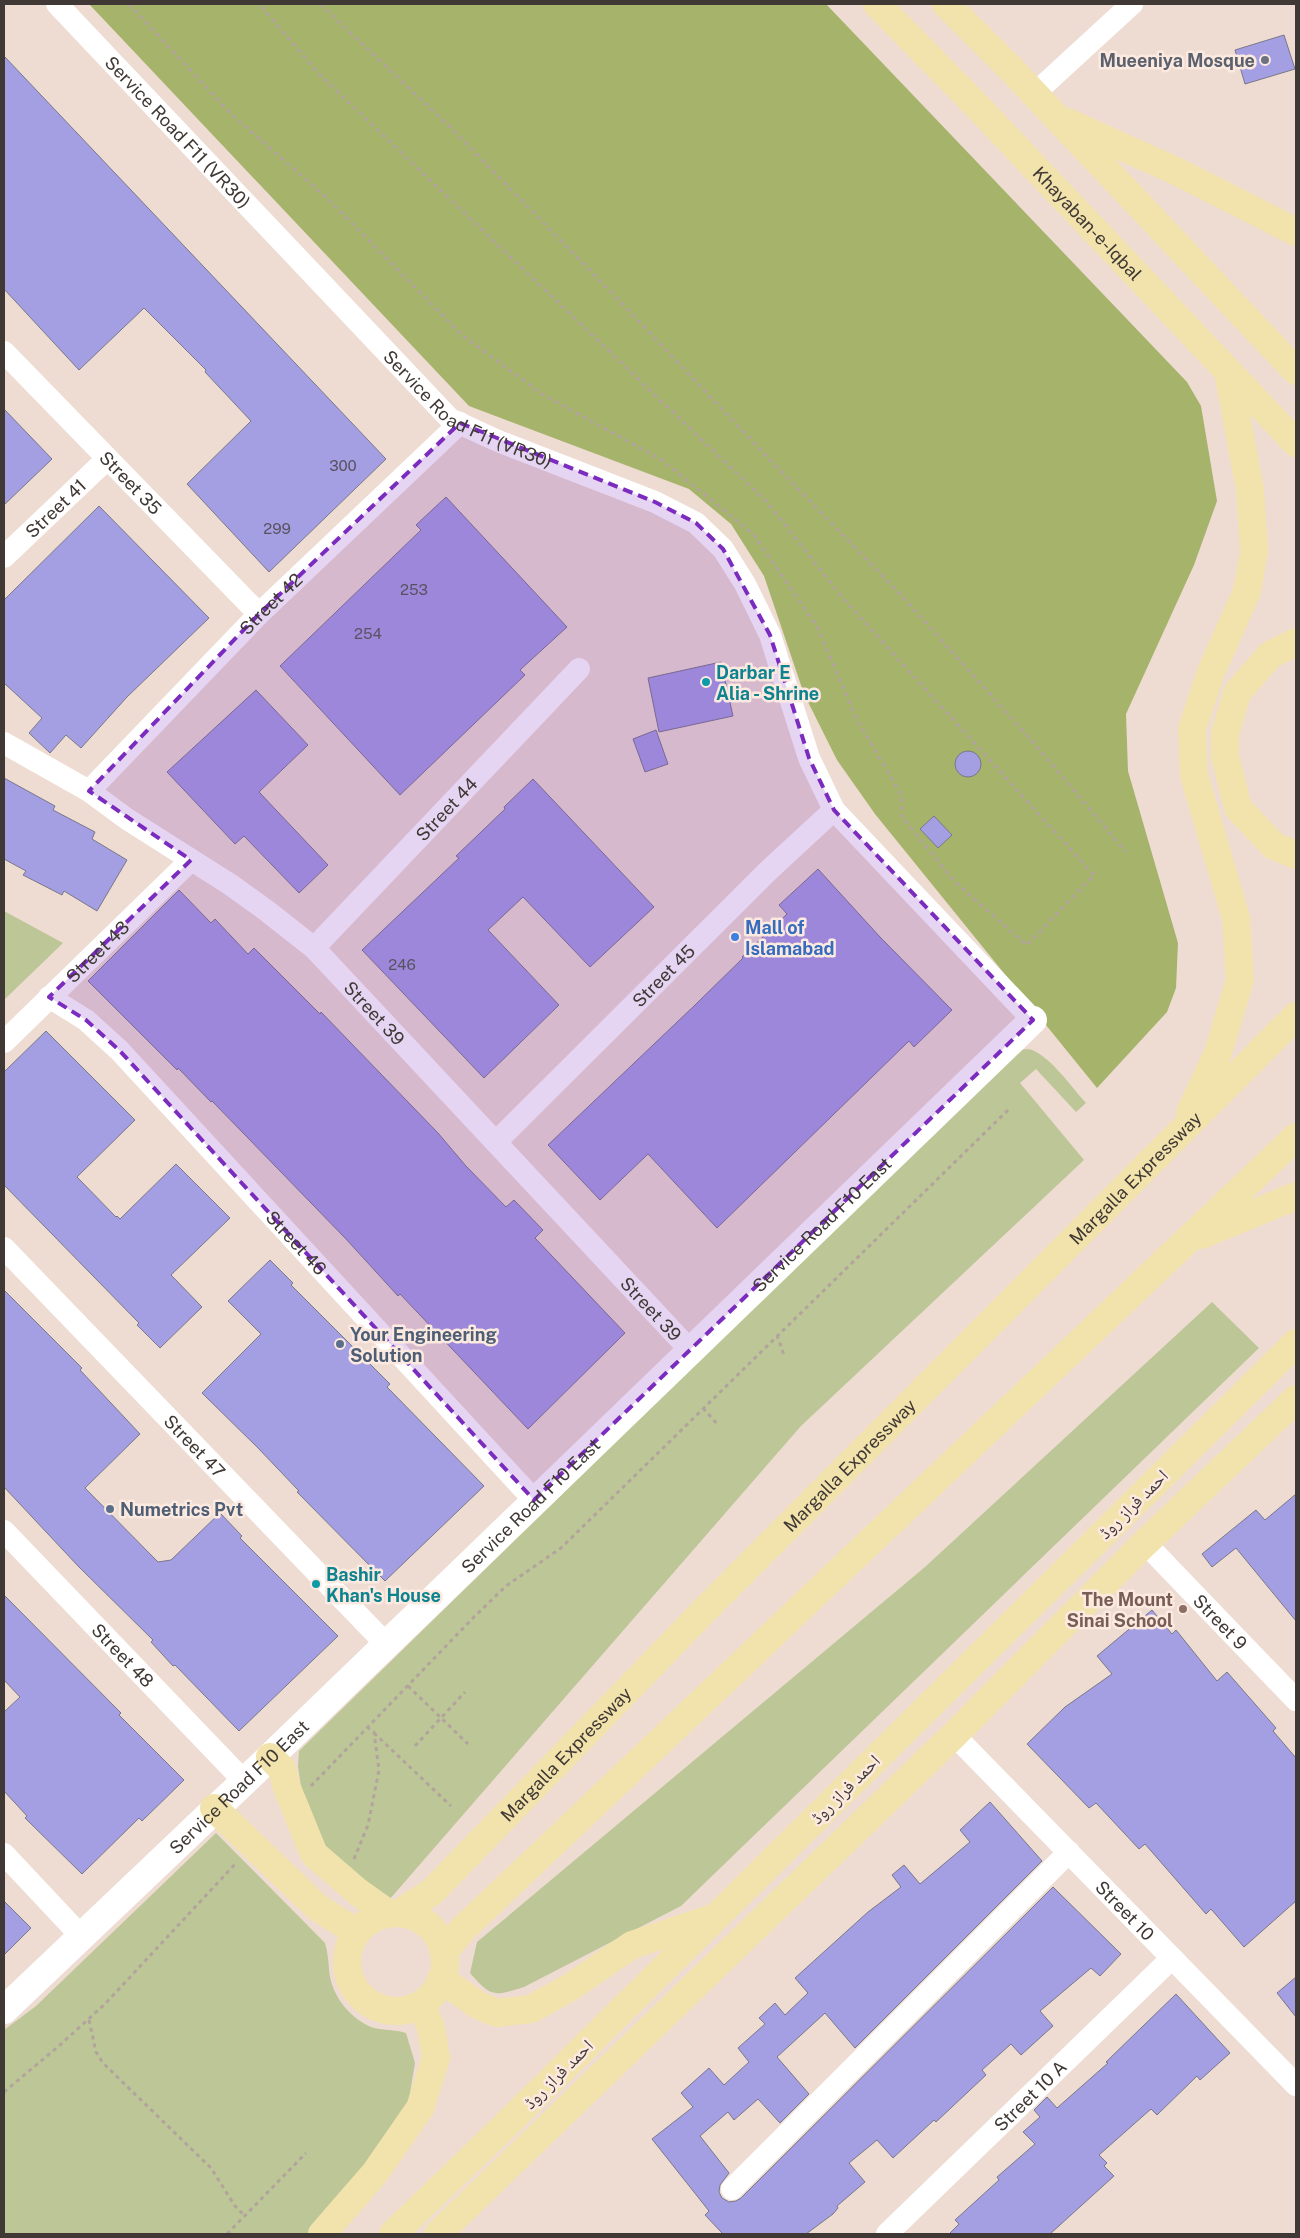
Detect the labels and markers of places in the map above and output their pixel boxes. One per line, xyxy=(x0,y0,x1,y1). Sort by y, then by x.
place label: Mueeniya Mosque xyxy=(1099,50,1255,71)
marker: Mueeniya Mosque xyxy=(1259,54,1271,66)
place label: Darbar E Alia - Shrine xyxy=(716,662,819,704)
marker: Darbar E Alia - Shrine xyxy=(700,676,712,688)
place label: Mall of Islamabad xyxy=(745,917,834,959)
marker: Mall of Islamabad xyxy=(729,931,741,943)
place label: Your Engineering Solution xyxy=(350,1324,497,1366)
marker: Your Engineering Solution xyxy=(334,1338,346,1350)
place label: Numetrics Pvt xyxy=(120,1499,243,1520)
marker: Numetrics Pvt xyxy=(104,1503,116,1515)
place label: Bashir Khan's House xyxy=(326,1564,441,1606)
marker: Bashir Khan's House xyxy=(310,1578,322,1590)
place label: The Mount Sinai School xyxy=(1067,1589,1173,1631)
marker: The Mount Sinai School xyxy=(1177,1603,1189,1615)

